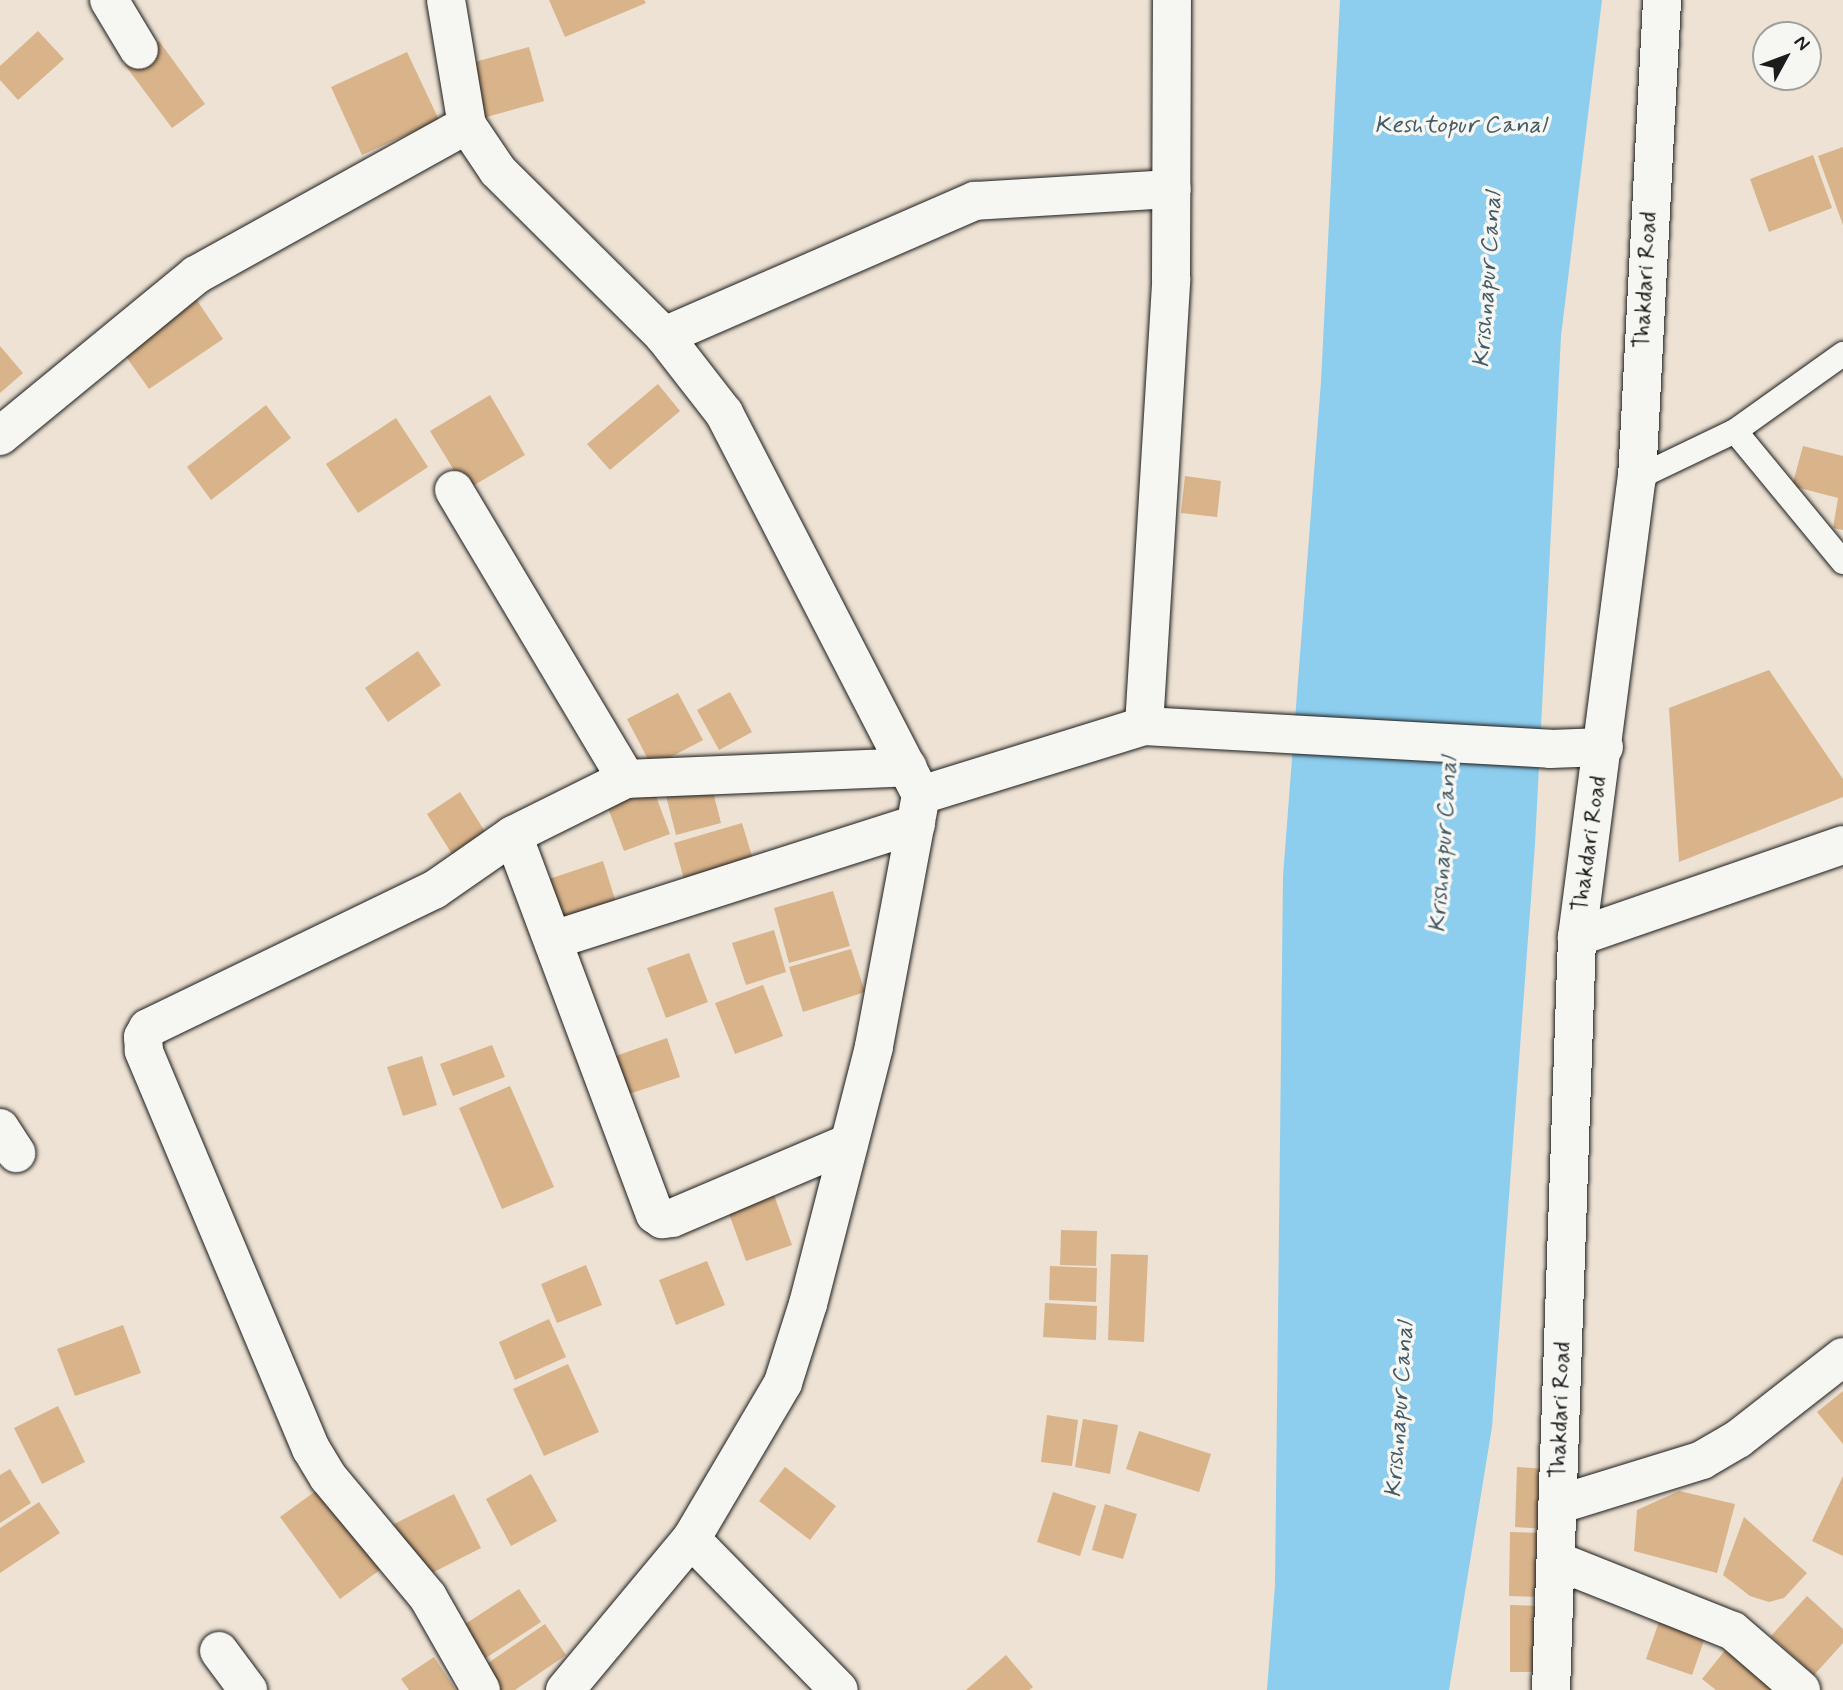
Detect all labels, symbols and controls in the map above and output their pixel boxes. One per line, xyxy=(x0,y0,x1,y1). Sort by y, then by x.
north arrow xyxy=(1752,21,1822,91)
text: N xyxy=(1788,30,1815,56)
water label: Keshtopur Canal xyxy=(1376,112,1544,140)
water label: Krishnapur Canal xyxy=(1468,193,1508,367)
street label: Thakdari Road xyxy=(1629,212,1663,348)
water label: Krishnapur Canal xyxy=(1424,758,1464,932)
street label: Thakdari Road xyxy=(1567,775,1613,913)
water label: Krishnapur Canal xyxy=(1380,1323,1420,1497)
street label: Thakdari Road xyxy=(1545,1342,1577,1478)

